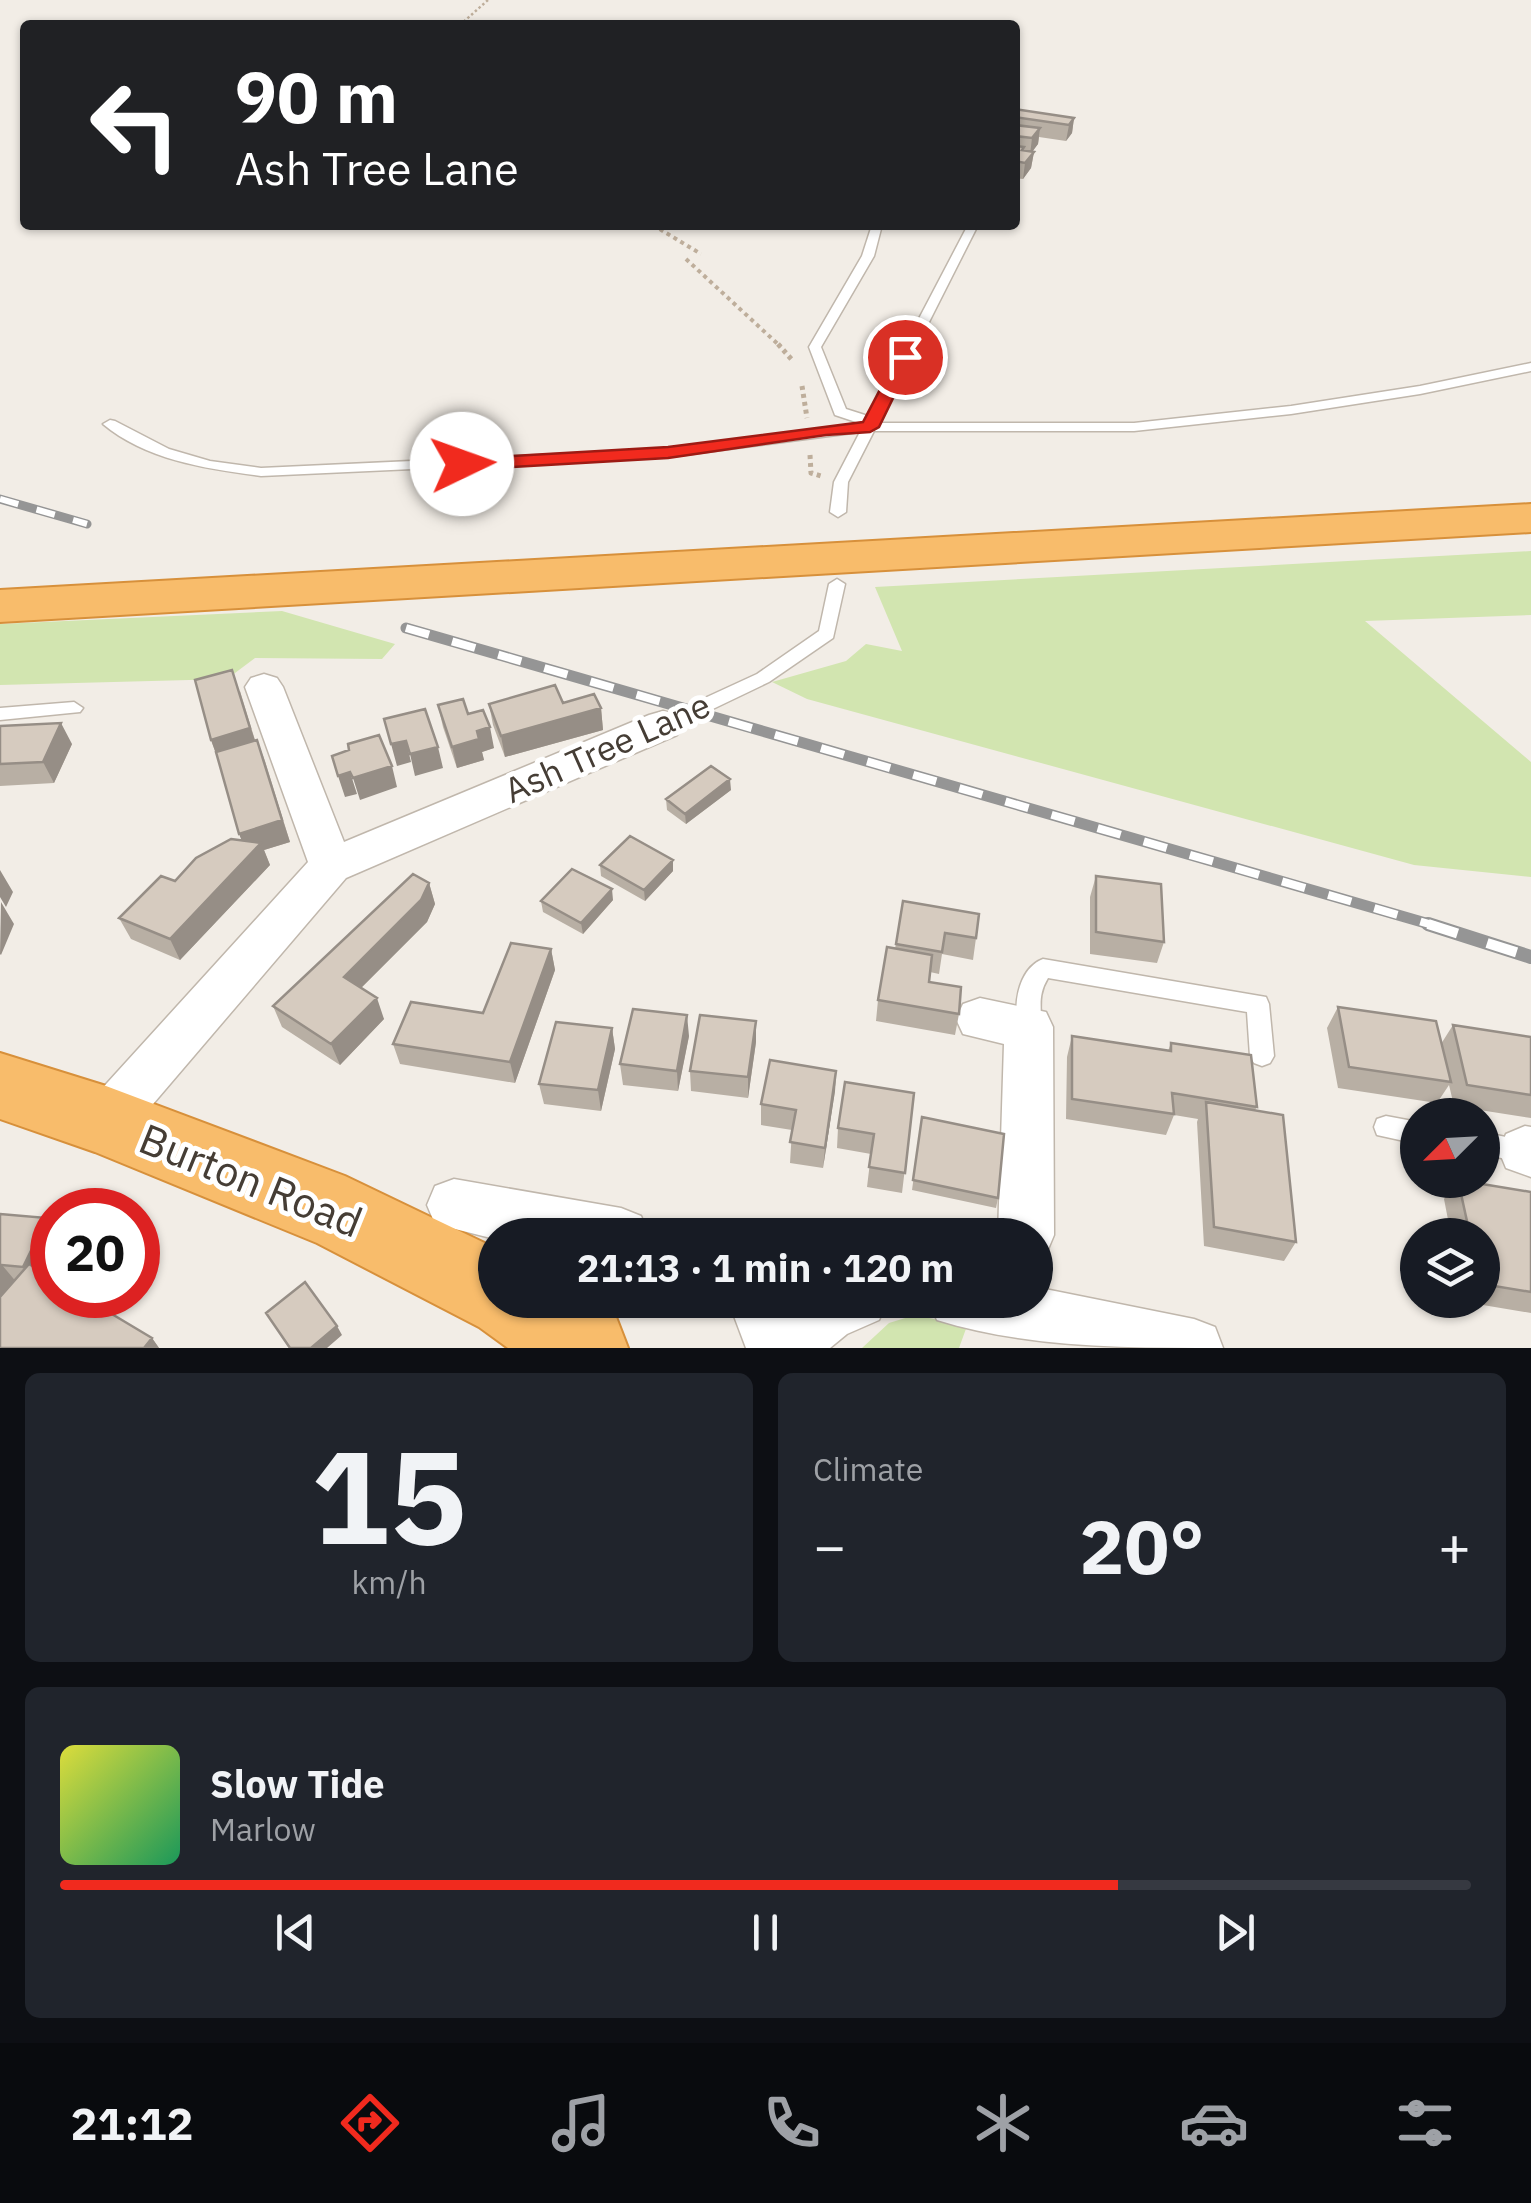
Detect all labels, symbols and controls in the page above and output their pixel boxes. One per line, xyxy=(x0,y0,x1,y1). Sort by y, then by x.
text: 90 m xyxy=(235,51,398,142)
icon: left xyxy=(70,60,200,190)
text: Ash Tree Lane xyxy=(235,139,519,197)
pin xyxy=(863,315,948,400)
icon: arrive xyxy=(878,330,933,385)
position arrow xyxy=(410,412,514,516)
street label: Ash Tree Lane xyxy=(497,681,717,813)
north arrow xyxy=(1400,1098,1500,1198)
map controls xyxy=(1400,1098,1500,1318)
street label: Burton Road xyxy=(132,1110,370,1250)
speed limit sign: 20 xyxy=(30,1188,160,1318)
button: layers xyxy=(1400,1218,1500,1318)
text: 21:13 · 1 min · 120 m xyxy=(577,1243,954,1292)
text: 15 xyxy=(311,1411,467,1580)
text: Climate xyxy=(813,1448,923,1490)
text: 20° xyxy=(1079,1497,1205,1595)
text: − xyxy=(813,1510,846,1581)
text: + xyxy=(1438,1510,1471,1581)
text: km/h xyxy=(351,1561,427,1603)
text: Slow Tide xyxy=(210,1759,385,1808)
text: Marlow xyxy=(210,1808,316,1850)
icon: previous xyxy=(268,1905,323,1960)
icon: pause xyxy=(738,1905,793,1960)
icon: next xyxy=(1208,1905,1263,1960)
icon: directions xyxy=(335,2088,405,2158)
icon: music xyxy=(546,2088,616,2158)
icon: phone xyxy=(757,2088,827,2158)
icon: climate xyxy=(968,2088,1038,2158)
icon: car xyxy=(1179,2088,1249,2158)
icon: filters xyxy=(1390,2088,1460,2158)
text: 21:12 xyxy=(71,2094,193,2152)

